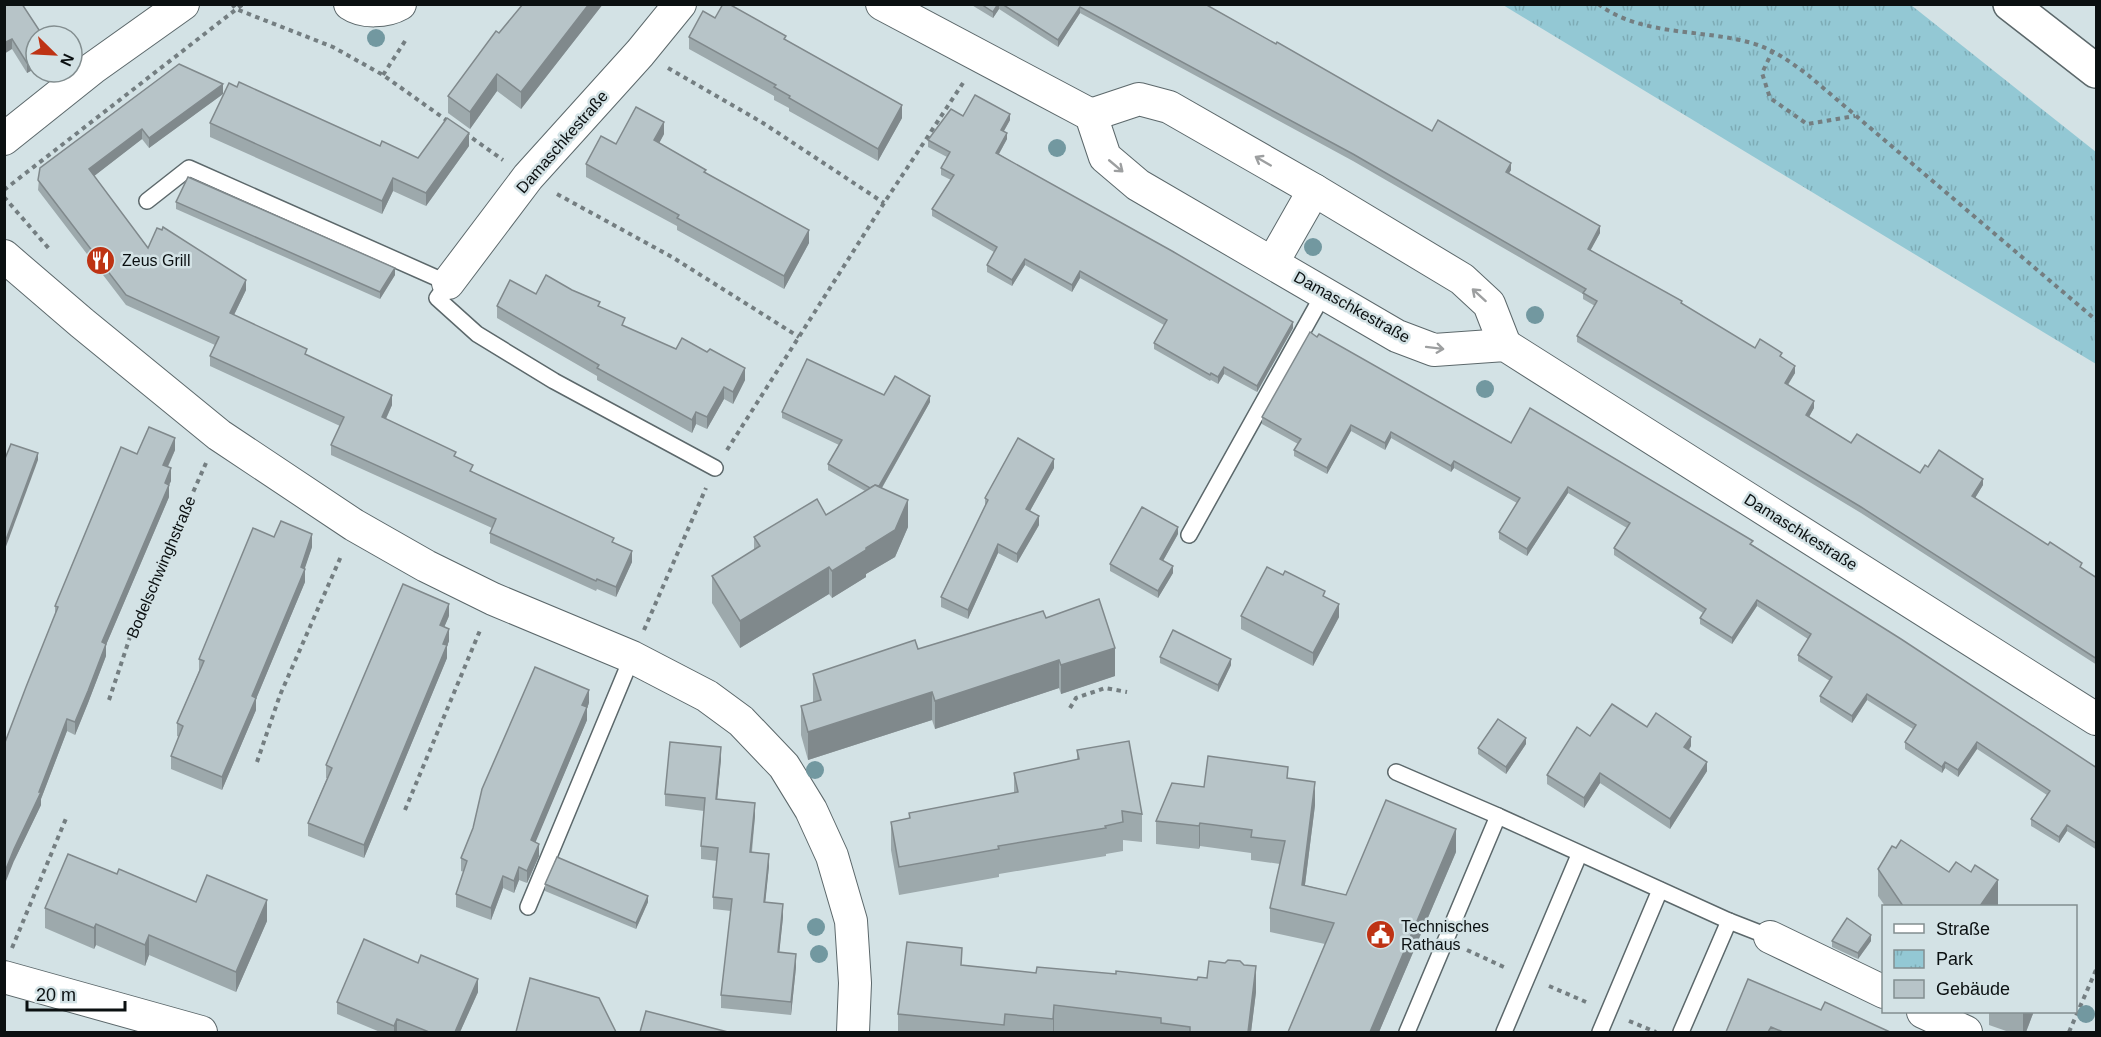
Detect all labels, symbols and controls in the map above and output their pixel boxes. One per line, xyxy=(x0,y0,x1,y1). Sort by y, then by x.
north arrow xyxy=(24,24,84,84)
text: N xyxy=(57,51,77,69)
street label: Damaschkestraße xyxy=(513,87,611,197)
one-way arrow xyxy=(1255,155,1272,167)
one-way arrow xyxy=(1108,159,1123,173)
restaurant icon: Zeus Grill xyxy=(85,244,117,276)
place label: Zeus Grill xyxy=(122,252,190,269)
street label: Damaschkestraße xyxy=(1291,268,1413,346)
one-way arrow xyxy=(1471,288,1486,302)
one-way arrow xyxy=(1425,342,1444,353)
street label: Damaschkestraße xyxy=(1741,490,1861,574)
street label: Bodelschwinghstraße xyxy=(123,493,199,641)
legend xyxy=(1882,905,2077,1013)
place label: Technisches Rathaus xyxy=(1401,918,1489,953)
public building icon: Technisches Rathaus xyxy=(1364,919,1396,951)
text: Straße xyxy=(1936,919,1990,939)
text: Park xyxy=(1936,949,1974,969)
scale bar xyxy=(27,974,124,1012)
text: Gebäude xyxy=(1936,979,2010,999)
text: 20 m xyxy=(36,985,76,1005)

